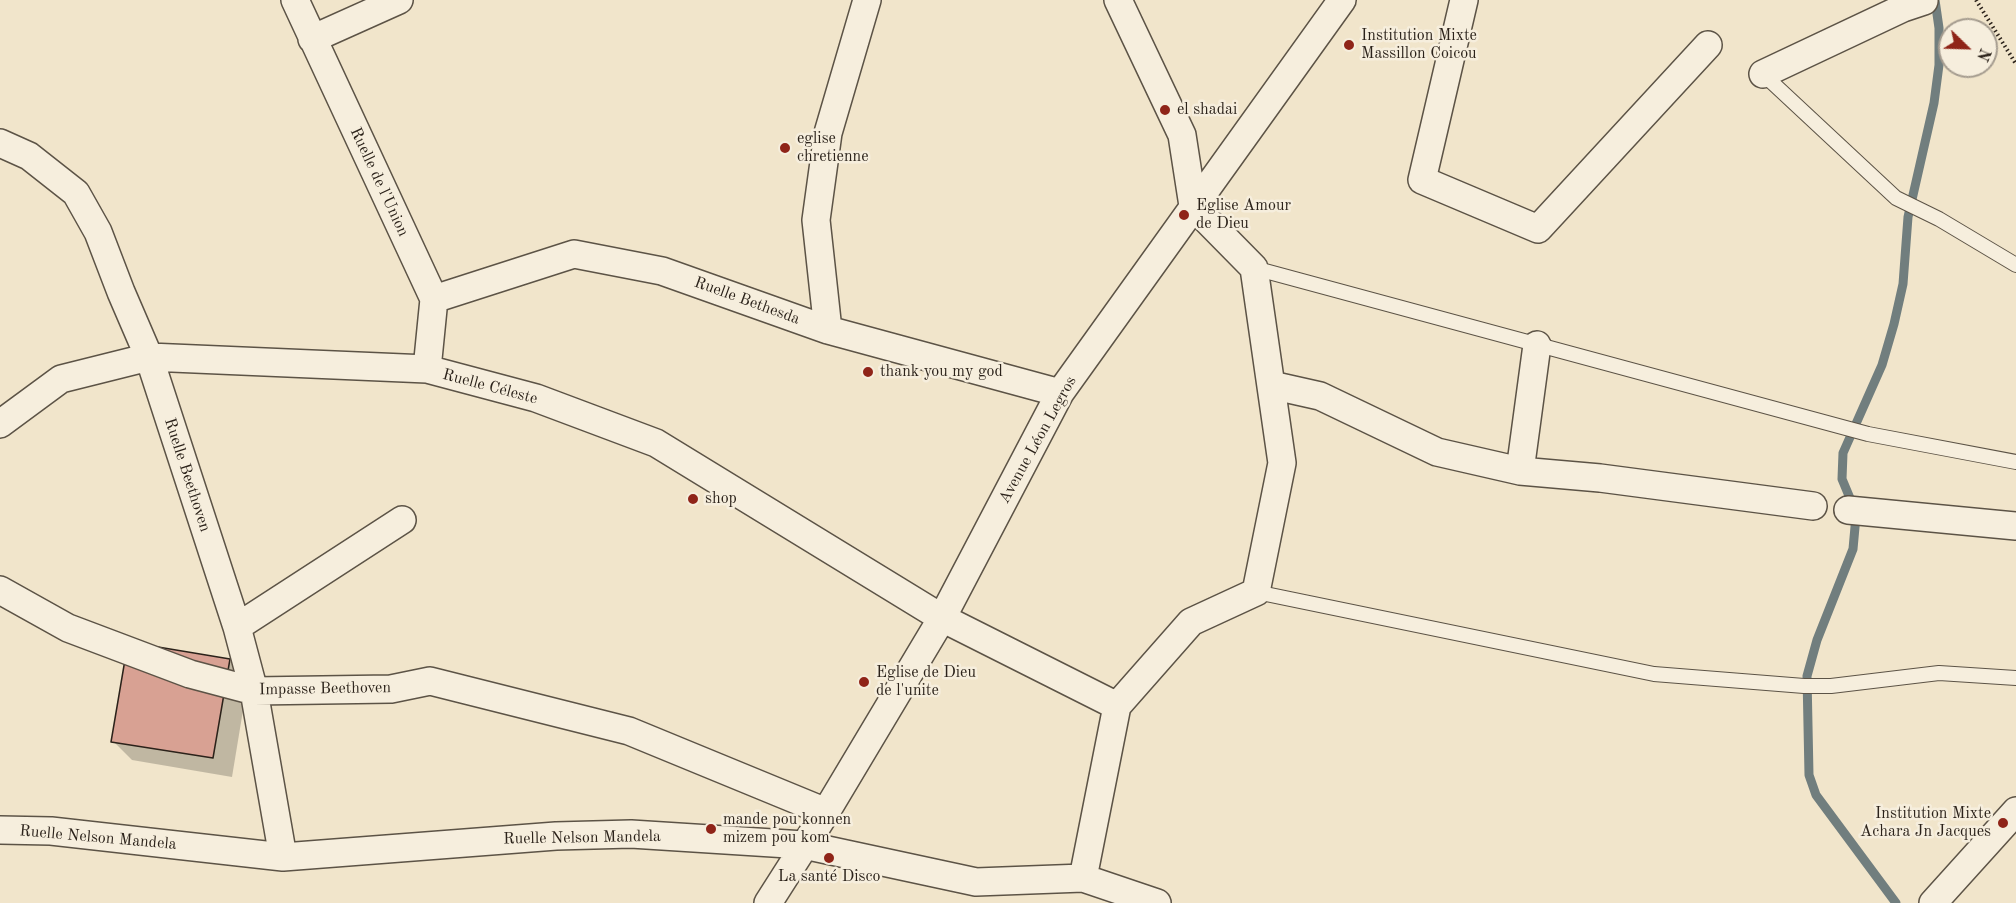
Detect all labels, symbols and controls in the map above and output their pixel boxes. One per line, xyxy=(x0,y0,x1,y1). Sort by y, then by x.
north arrow xyxy=(1938,18,1998,78)
place label: Institution Mixte Massillon Coicou xyxy=(1361,26,1477,64)
marker: Institution Mixte Massillon Coicou xyxy=(1342,38,1356,52)
text: N xyxy=(1973,45,1992,63)
place label: el shadai xyxy=(1177,100,1237,120)
marker: el shadai xyxy=(1158,103,1172,117)
street label: Ruelle de l'Union xyxy=(345,124,413,240)
place label: eglise chretienne xyxy=(797,129,869,167)
marker: eglise chretienne xyxy=(778,141,792,155)
place label: Eglise Amour de Dieu xyxy=(1196,196,1291,234)
marker: Eglise Amour de Dieu xyxy=(1177,208,1191,222)
street label: Ruelle Bethesda xyxy=(692,273,802,329)
place label: thank you my god xyxy=(880,362,1003,382)
street label: Ruelle Céleste xyxy=(440,365,540,409)
marker: thank you my god xyxy=(861,365,875,379)
street label: Avenue Léon Legros xyxy=(995,373,1081,507)
street label: Ruelle Beethoven xyxy=(160,416,214,534)
place label: shop xyxy=(705,489,737,509)
marker: shop xyxy=(686,492,700,506)
place label: Eglise de Dieu de l'unite xyxy=(876,663,976,701)
marker: Eglise de Dieu de l'unite xyxy=(857,675,871,689)
street label: Impasse Beethoven xyxy=(259,678,391,700)
place label: Institution Mixte Achara Jn Jacques xyxy=(1860,804,1991,842)
place label: mande pou konnen mizem pou kom xyxy=(723,810,851,848)
marker: Institution Mixte Achara Jn Jacques xyxy=(1996,816,2010,830)
street label: Ruelle Nelson Mandela xyxy=(19,822,177,854)
marker: mande pou konnen mizem pou kom xyxy=(704,822,718,836)
street label: Ruelle Nelson Mandela xyxy=(503,827,661,849)
marker: La santé Disco xyxy=(822,851,836,865)
place label: La santé Disco xyxy=(778,867,880,887)

